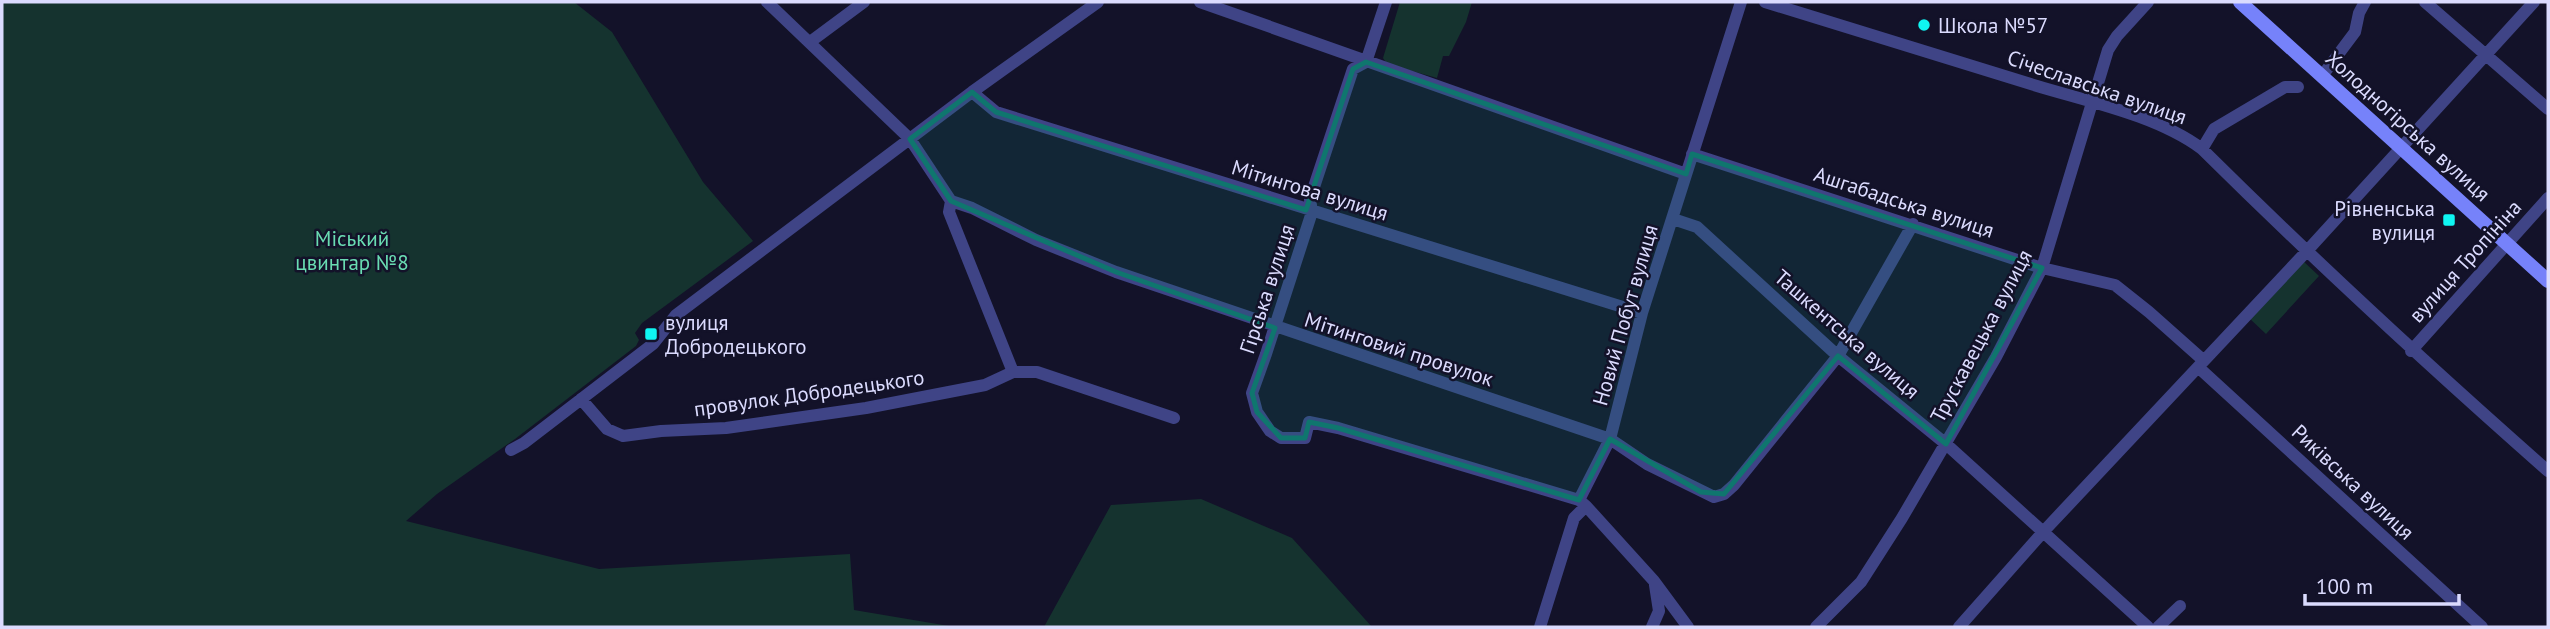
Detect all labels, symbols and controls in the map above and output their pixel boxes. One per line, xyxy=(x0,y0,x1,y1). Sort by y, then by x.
place label: Школа №57 xyxy=(1938,12,2048,39)
marker: Школа №57 xyxy=(1916,17,1932,33)
street label: Січеславська вулиця xyxy=(2004,44,2190,130)
street label: Холодногірська вулиця xyxy=(2320,45,2496,207)
street label: Мітингова вулиця xyxy=(1229,153,1391,227)
street label: Ашгабадська вулиця xyxy=(1811,160,1997,244)
street label: вулиця Тропініна xyxy=(2403,194,2527,328)
place label: Рівненська вулиця xyxy=(2334,195,2435,246)
marker: Рівненська вулиця xyxy=(2441,212,2457,228)
street label: Гірська вулиця xyxy=(1233,221,1301,357)
street label: Новий Побут вулиця xyxy=(1586,221,1664,409)
park label: Міський цвинтар №8 xyxy=(295,225,409,276)
street label: Трускавецька вулиця xyxy=(1924,245,2038,427)
street label: Ташкентська вулиця xyxy=(1769,264,1925,404)
street label: Мітинговий провулок xyxy=(1301,306,1497,392)
place label: вулиця Добродецького xyxy=(665,309,807,360)
marker: вулиця Добродецького xyxy=(643,326,659,342)
street label: провулок Добродецького xyxy=(692,363,926,423)
street label: Риківська вулиця xyxy=(2286,418,2420,546)
scale bar xyxy=(2305,562,2459,606)
text: 100 m xyxy=(2316,573,2373,600)

